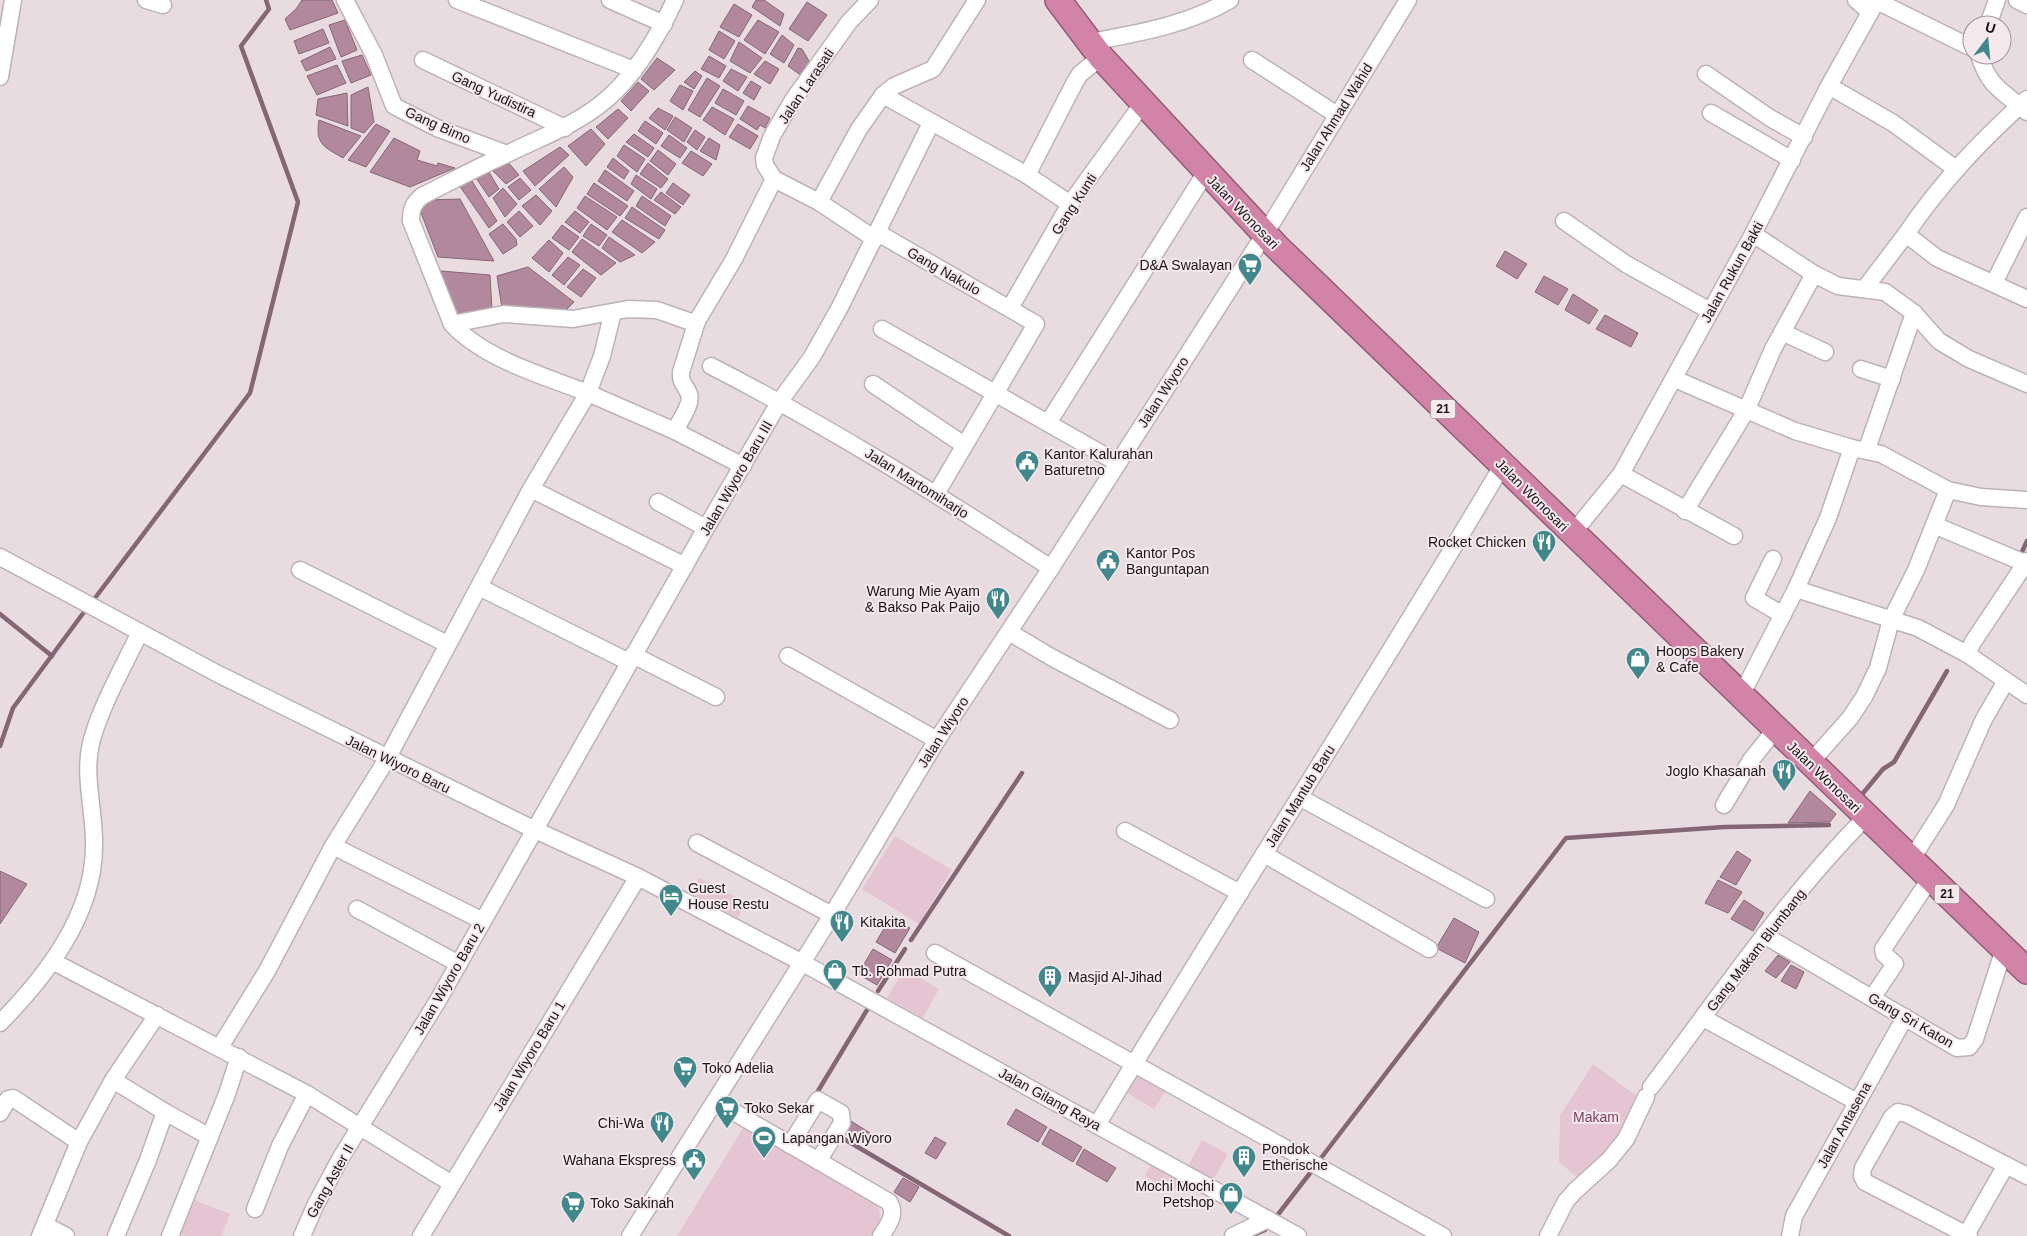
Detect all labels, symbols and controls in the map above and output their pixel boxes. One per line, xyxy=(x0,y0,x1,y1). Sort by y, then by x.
north arrow xyxy=(1962,15,2012,65)
text: U xyxy=(1984,18,1998,37)
street label: Jalan Larasati xyxy=(775,45,837,127)
street label: Jalan Ahmad Wahid xyxy=(1296,60,1376,174)
street label: Gang Yudistira xyxy=(449,67,539,121)
street label: Gang Bimo xyxy=(403,103,473,147)
street label: Gang Kunti xyxy=(1048,170,1100,238)
street label: Jalan Wonosari xyxy=(1204,172,1282,252)
street label: Jalan Rukun Bakti xyxy=(1698,219,1766,325)
street label: Gang Nakulo xyxy=(905,244,984,298)
supermarket icon: D&A Swalayan xyxy=(1237,252,1263,286)
place label: D&A Swalayan xyxy=(1139,257,1232,273)
street label: Jalan Wiyoro xyxy=(1134,354,1192,430)
road number: 21 xyxy=(1430,399,1456,418)
street label: Jalan Wiyoro Baru III xyxy=(697,418,775,538)
street label: Jalan Martomiharjo xyxy=(862,445,972,521)
place label: Kantor Kalurahan Baturetno xyxy=(1044,446,1153,478)
public building icon: Kantor Kalurahan Baturetno xyxy=(1014,449,1040,483)
street label: Jalan Wonosari xyxy=(1492,455,1572,535)
restaurant icon: Rocket Chicken xyxy=(1531,529,1557,563)
place label: Rocket Chicken xyxy=(1428,534,1526,550)
place label: Kantor Pos Banguntapan xyxy=(1126,545,1209,577)
public building icon: Kantor Pos Banguntapan xyxy=(1095,548,1121,582)
place label: Warung Mie Ayam & Bakso Pak Paijo xyxy=(865,583,980,615)
restaurant icon: Warung Mie Ayam & Bakso Pak Paijo xyxy=(985,586,1011,620)
place label: Hoops Bakery & Cafe xyxy=(1656,643,1744,675)
shop icon: Hoops Bakery & Cafe xyxy=(1625,646,1651,680)
street label: Jalan Wiyoro xyxy=(914,694,972,770)
street label: Jalan Wiyoro Baru xyxy=(343,732,453,796)
street label: Jalan Wonosari xyxy=(1784,738,1864,816)
street label: Jalan Mantub Baru xyxy=(1262,742,1338,850)
restaurant icon: Joglo Khasanah xyxy=(1771,758,1797,792)
place label: Joglo Khasanah xyxy=(1666,763,1766,779)
place label: Guest House Restu xyxy=(688,880,769,912)
hotel icon: Guest House Restu xyxy=(658,883,684,917)
road number: 21 xyxy=(1934,884,1960,904)
street label: Gang Makam Blumbang xyxy=(1703,886,1809,1014)
restaurant icon: Kitakita xyxy=(829,909,855,943)
place label: Kitakita xyxy=(860,914,906,930)
street label: Jalan Wiyoro Baru 2 xyxy=(411,920,488,1038)
shop icon: Tb. Rohmad Putra xyxy=(822,958,848,992)
place label: Tb. Rohmad Putra xyxy=(852,963,967,979)
building icon: Masjid Al-Jihad xyxy=(1037,964,1063,998)
place label: Masjid Al-Jihad xyxy=(1068,969,1162,985)
street label: Gang Sri Katon xyxy=(1866,989,1956,1051)
street label: Jalan Wiyoro Baru 1 xyxy=(490,998,568,1114)
supermarket icon: Toko Adelia xyxy=(672,1055,698,1089)
place label: Toko Adelia xyxy=(702,1060,774,1076)
street label: Jalan Gilang Raya xyxy=(996,1064,1104,1134)
street label: Jalan Antasena xyxy=(1814,1079,1874,1171)
supermarket icon: Toko Sekar xyxy=(714,1095,740,1129)
place label: Toko Sekar xyxy=(744,1100,814,1116)
park label: Makam xyxy=(1573,1109,1619,1125)
restaurant icon: Chi-Wa xyxy=(649,1110,675,1144)
place label: Chi-Wa xyxy=(598,1115,644,1131)
sports icon: Lapangan Wiyoro xyxy=(751,1125,777,1159)
place label: Lapangan Wiyoro xyxy=(782,1130,892,1146)
street label: Gang Aster II xyxy=(303,1141,357,1221)
place label: Pondok Etherische xyxy=(1262,1141,1328,1173)
building icon: Pondok Etherische xyxy=(1231,1144,1257,1178)
public building icon: Wahana Ekspress xyxy=(681,1147,707,1181)
place label: Wahana Ekspress xyxy=(563,1152,676,1168)
place label: Mochi Mochi Petshop xyxy=(1135,1178,1214,1210)
shop icon: Mochi Mochi Petshop xyxy=(1218,1181,1244,1215)
supermarket icon: Toko Sakinah xyxy=(560,1190,586,1224)
place label: Toko Sakinah xyxy=(590,1195,674,1211)

